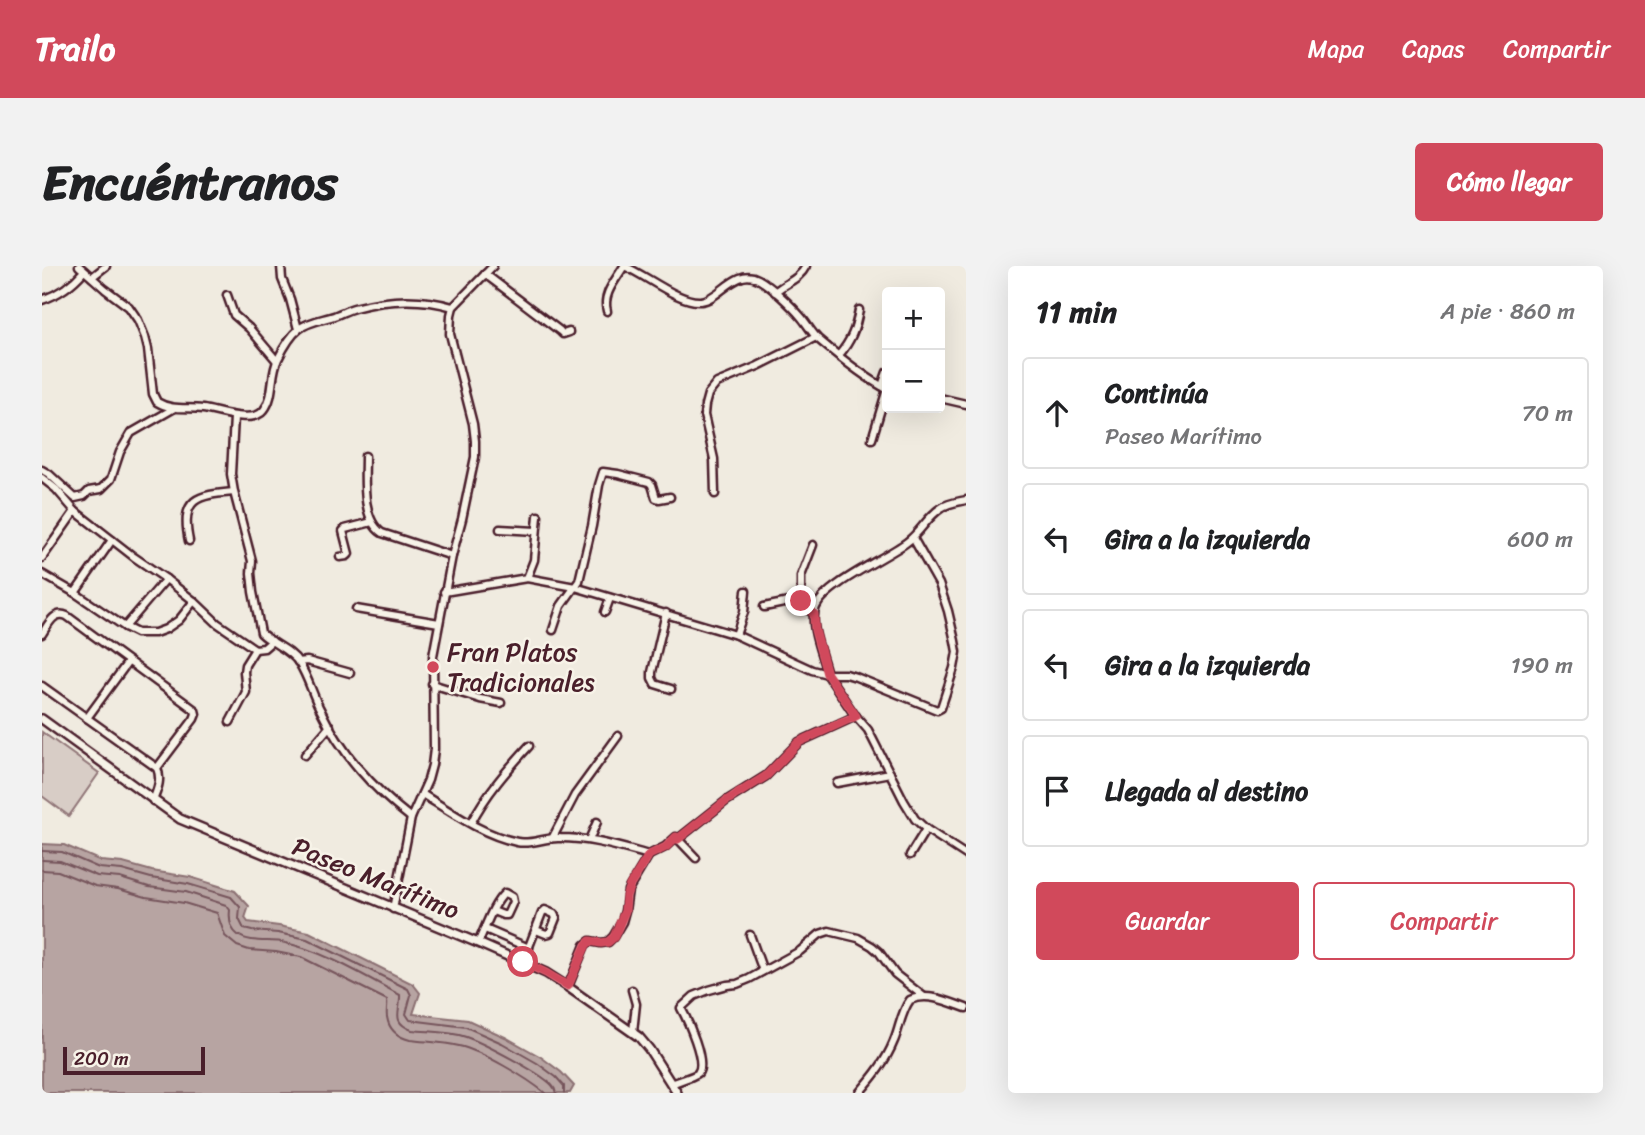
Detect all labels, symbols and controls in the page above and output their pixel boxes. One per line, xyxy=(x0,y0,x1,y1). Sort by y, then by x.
text: Trailo xyxy=(35,20,115,78)
text: Mapa xyxy=(1308,28,1364,70)
text: Capas xyxy=(1402,28,1465,70)
text: Compartir xyxy=(1503,28,1610,70)
text: Encuéntranos xyxy=(42,139,338,226)
button: Cómo llegar xyxy=(1415,143,1603,221)
text: 11 min xyxy=(1036,285,1117,339)
map controls xyxy=(882,287,945,413)
button: + xyxy=(882,287,945,350)
text: A pie · 860 m xyxy=(1440,291,1575,332)
button: − xyxy=(882,350,945,413)
text: Continúa xyxy=(1105,370,1208,416)
text: 70 m xyxy=(1522,393,1573,434)
icon: ahead xyxy=(1038,394,1076,432)
text: Paseo Marítimo xyxy=(1105,416,1262,457)
text: Gira a la izquierda xyxy=(1105,516,1310,562)
text: 600 m xyxy=(1507,519,1573,560)
icon: left xyxy=(1038,520,1076,558)
route end xyxy=(785,585,816,616)
place label: Fran Platos Tradicionales xyxy=(447,629,595,705)
text: Gira a la izquierda xyxy=(1105,642,1310,688)
text: 190 m xyxy=(1511,645,1573,686)
icon: left xyxy=(1038,646,1076,684)
marker: Fran Platos Tradicionales xyxy=(425,659,441,675)
text: Llegada al destino xyxy=(1105,768,1308,814)
icon: arrive xyxy=(1038,772,1076,810)
street label: Paseo Marítimo xyxy=(285,823,467,933)
button: Guardar xyxy=(1036,882,1299,960)
button: Compartir xyxy=(1313,882,1575,960)
route start xyxy=(507,946,538,977)
text: 200 m xyxy=(74,1042,129,1075)
scale bar xyxy=(63,1044,205,1076)

